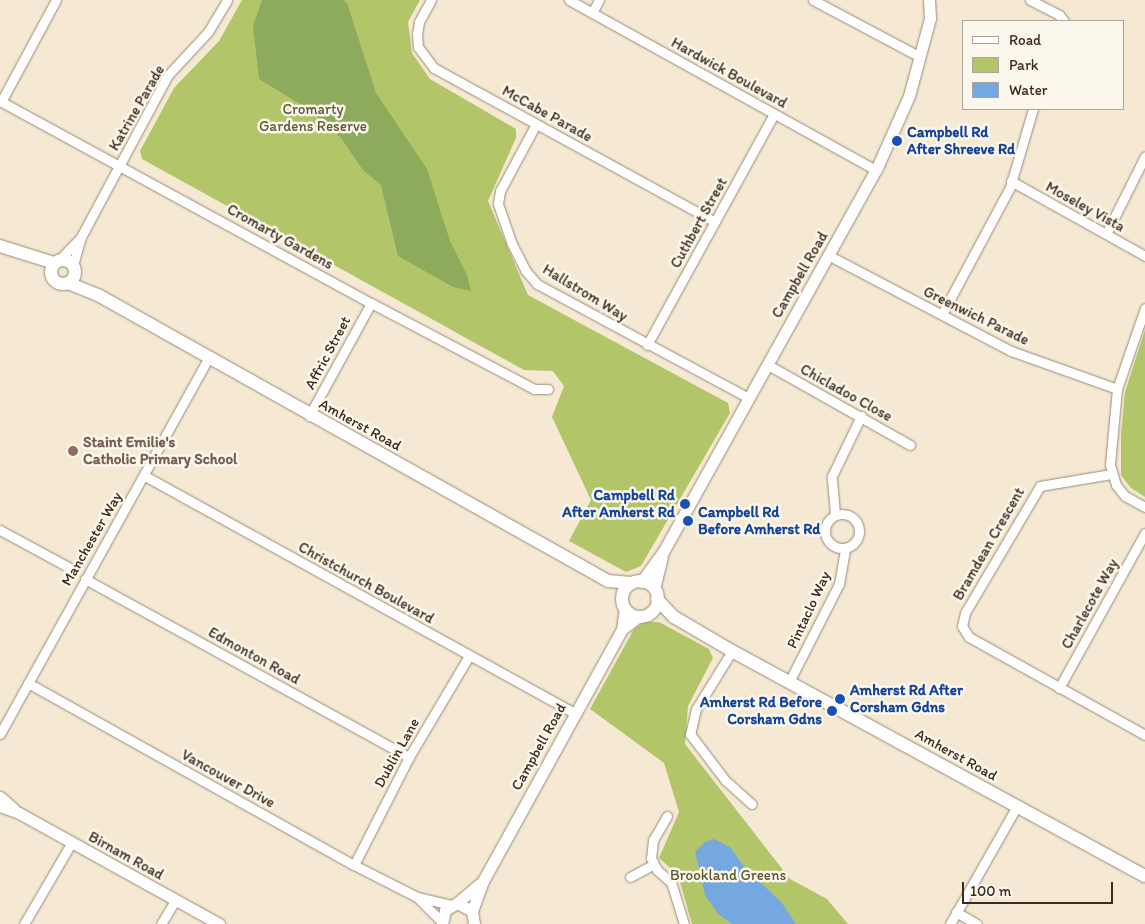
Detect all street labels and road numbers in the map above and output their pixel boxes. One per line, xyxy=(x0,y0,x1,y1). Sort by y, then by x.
street label: Hardwick Boulevard xyxy=(668,34,790,112)
street label: Katrine Parade xyxy=(105,62,169,154)
street label: McCabe Parade xyxy=(499,82,595,146)
street label: Cuthbert Street xyxy=(667,175,731,271)
street label: Moseley Vista xyxy=(1042,178,1128,236)
street label: Cromarty Gardens xyxy=(224,200,336,274)
street label: Campbell Road xyxy=(768,229,832,321)
street label: Hallstrom Way xyxy=(539,261,631,325)
street label: Greenwich Parade xyxy=(920,283,1032,349)
street label: Affric Street xyxy=(301,313,355,393)
street label: Chicladoo Close xyxy=(797,360,895,426)
street label: Amherst Road xyxy=(316,395,404,455)
street label: Bramdean Crescent xyxy=(949,484,1029,604)
street label: Manchester Way xyxy=(58,489,126,589)
street label: Christchurch Boulevard xyxy=(295,538,437,628)
street label: Charlecote Way xyxy=(1058,556,1122,652)
street label: Pintaclo Way xyxy=(783,569,835,651)
street label: Edmonton Road xyxy=(205,623,303,689)
street label: Campbell Road xyxy=(508,700,570,794)
street label: Dublin Lane xyxy=(370,715,424,791)
street label: Amherst Road xyxy=(912,725,1000,785)
street label: Vancouver Drive xyxy=(178,746,278,812)
street label: Birnam Road xyxy=(85,828,167,884)

